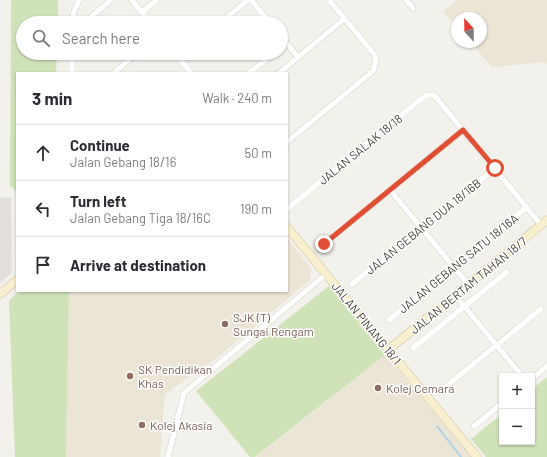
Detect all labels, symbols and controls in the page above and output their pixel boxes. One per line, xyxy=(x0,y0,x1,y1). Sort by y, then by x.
north arrow xyxy=(451,12,487,48)
search box xyxy=(16,16,288,60)
icon: search xyxy=(30,27,52,49)
text: Search here xyxy=(62,29,140,47)
text: 3 min xyxy=(32,88,72,108)
text: Walk · 240 m xyxy=(202,90,272,106)
street label: JALAN SALAK 18/18 xyxy=(315,111,405,187)
text: Continue xyxy=(70,136,130,154)
icon: ahead xyxy=(32,142,54,164)
text: 50 m xyxy=(245,145,272,161)
text: Jalan Gebang 18/16 xyxy=(70,154,176,170)
route start xyxy=(486,159,504,177)
street label: JALAN GEBANG DUA 18/16B xyxy=(363,175,483,277)
text: Turn left xyxy=(70,192,126,210)
icon: left xyxy=(32,198,54,220)
text: 190 m xyxy=(240,201,272,217)
text: Jalan Gebang Tiga 18/16C xyxy=(70,210,211,226)
street label: JALAN GEBANG SATU 18/16A xyxy=(395,210,521,316)
street label: JALAN BERTAM TAHAN 18/7 xyxy=(407,233,529,336)
route end xyxy=(315,235,333,253)
icon: arrive xyxy=(32,254,54,276)
text: Arrive at destination xyxy=(70,256,206,274)
street label: JALAN PINANG 18/1 xyxy=(329,279,405,367)
place label: SJK (T) Sungai Rengam xyxy=(233,310,314,338)
marker: SJK (T) Sungai Rengam xyxy=(220,319,230,329)
place label: SK Pendidikan Khas xyxy=(138,362,212,390)
marker: SK Pendidikan Khas xyxy=(125,371,135,381)
map controls xyxy=(499,373,535,445)
button: + xyxy=(499,373,535,409)
place label: Kolej Cemara xyxy=(386,381,454,395)
marker: Kolej Cemara xyxy=(373,383,383,393)
button: − xyxy=(499,409,535,445)
place label: Kolej Akasia xyxy=(150,418,212,432)
marker: Kolej Akasia xyxy=(137,420,147,430)

